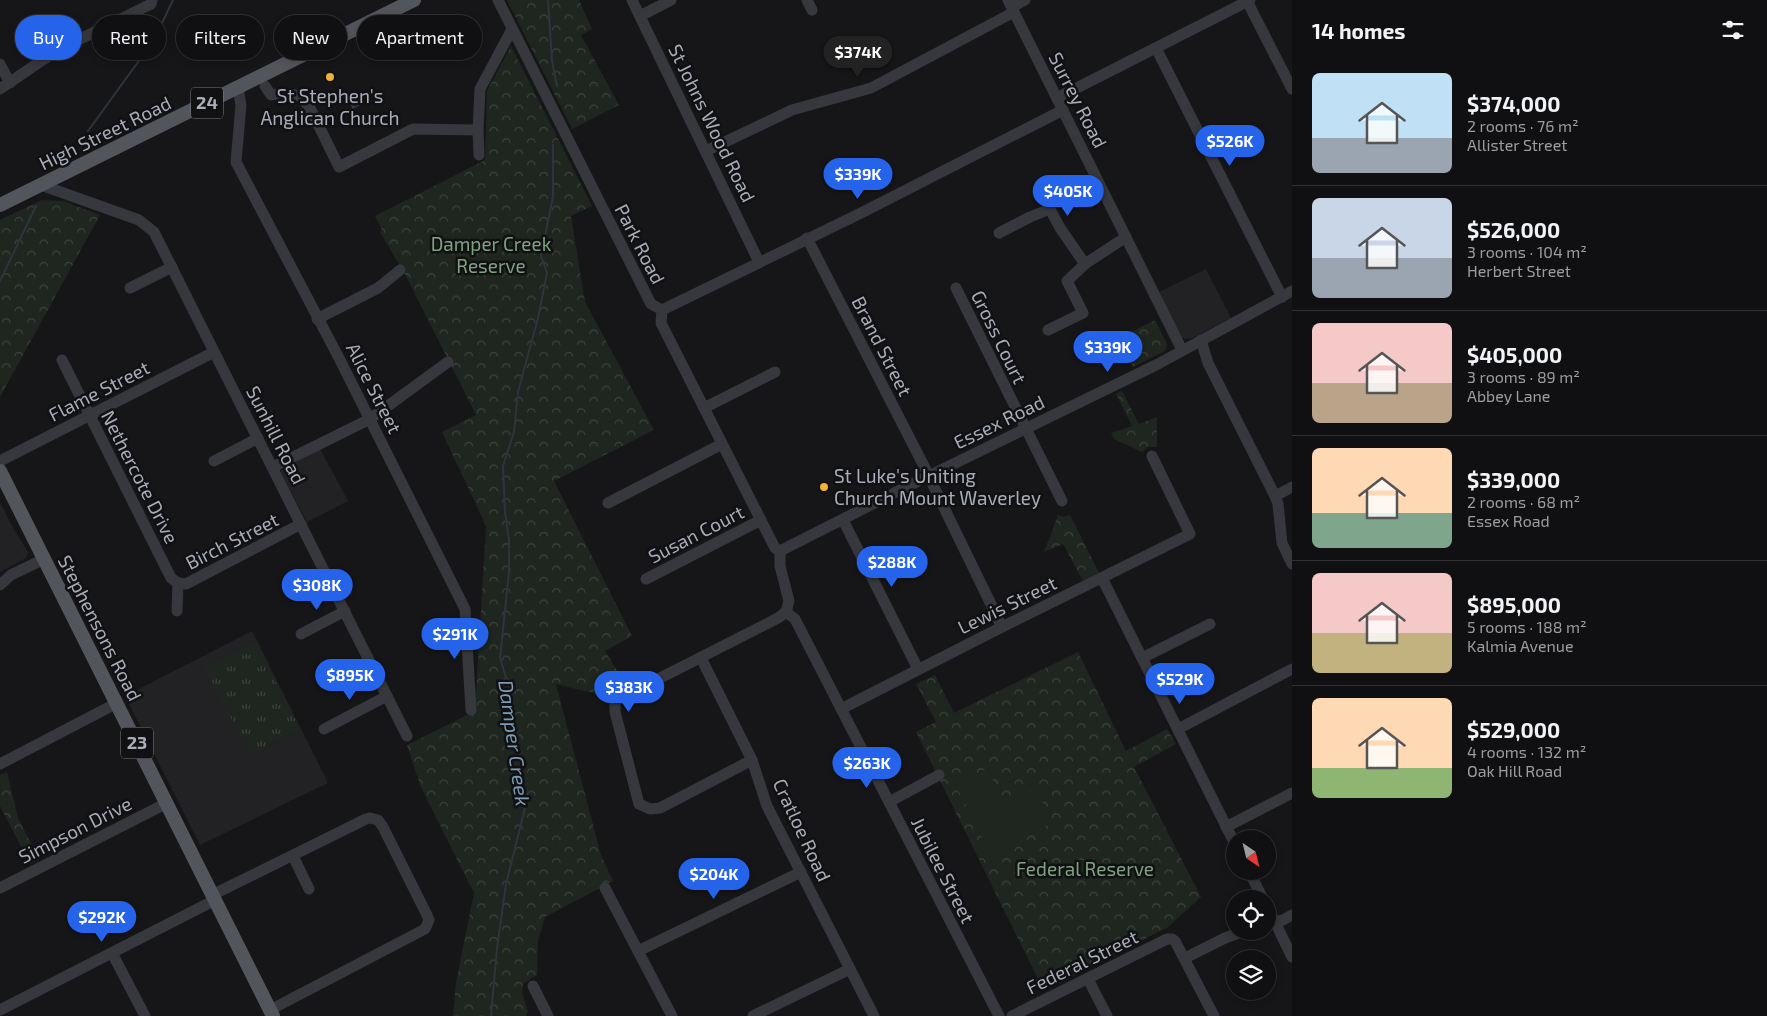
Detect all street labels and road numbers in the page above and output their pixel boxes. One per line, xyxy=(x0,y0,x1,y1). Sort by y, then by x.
street label: St Johns Wood Road xyxy=(664,40,761,205)
street label: Surrey Road xyxy=(1045,48,1112,151)
road number: 24 xyxy=(191,88,223,119)
street label: High Street Road xyxy=(35,91,175,174)
street label: Park Road xyxy=(611,200,670,288)
street label: Gross Court xyxy=(967,286,1032,387)
street label: Brand Street xyxy=(848,292,917,399)
street label: Alice Street xyxy=(342,339,407,437)
street label: Flame Street xyxy=(44,355,153,426)
street label: Sunhill Road xyxy=(242,382,311,488)
street label: Essex Road xyxy=(950,390,1048,453)
street label: Nethercote Drive xyxy=(97,406,184,547)
street label: Susan Court xyxy=(644,500,747,567)
street label: Birch Street xyxy=(181,507,282,574)
street label: Stephensons Road xyxy=(54,551,147,704)
street label: Lewis Street xyxy=(954,571,1060,638)
road number: 23 xyxy=(121,728,153,758)
street label: Cratloe Road xyxy=(769,775,836,885)
street label: Simpson Drive xyxy=(14,791,135,868)
street label: Jubilee Street xyxy=(907,813,980,927)
street label: Federal Street xyxy=(1022,925,1141,999)

